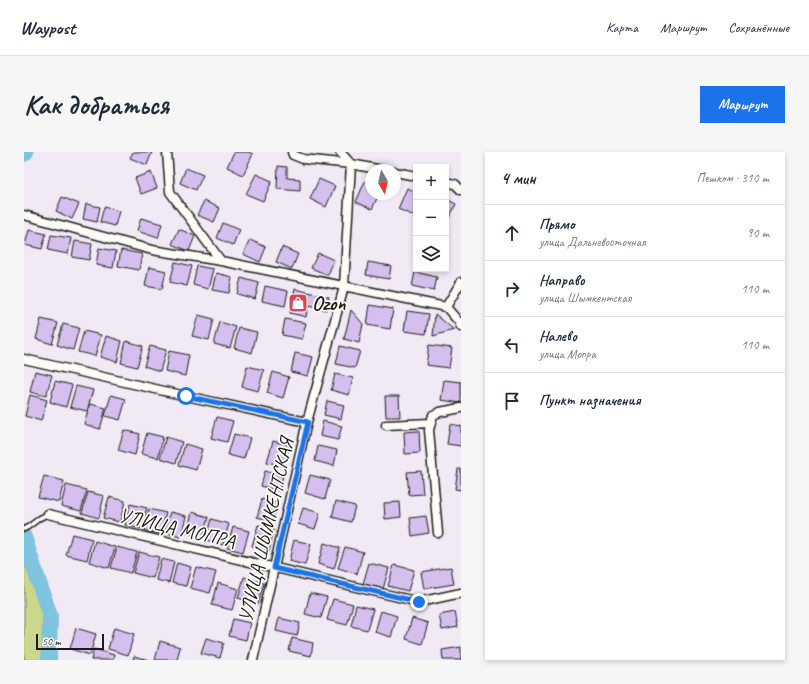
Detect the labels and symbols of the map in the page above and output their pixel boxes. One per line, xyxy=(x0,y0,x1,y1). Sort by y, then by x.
north arrow xyxy=(365,164,401,200)
place label: Ozon xyxy=(312,291,346,316)
shop icon: Ozon xyxy=(287,292,309,314)
route start xyxy=(177,387,195,405)
street label: УЛИЦА ШЫМКЕНТСКАЯ xyxy=(233,432,300,624)
street label: УЛИЦА МОПРА xyxy=(116,502,238,554)
route end xyxy=(410,593,428,611)
scale bar xyxy=(36,632,104,651)

